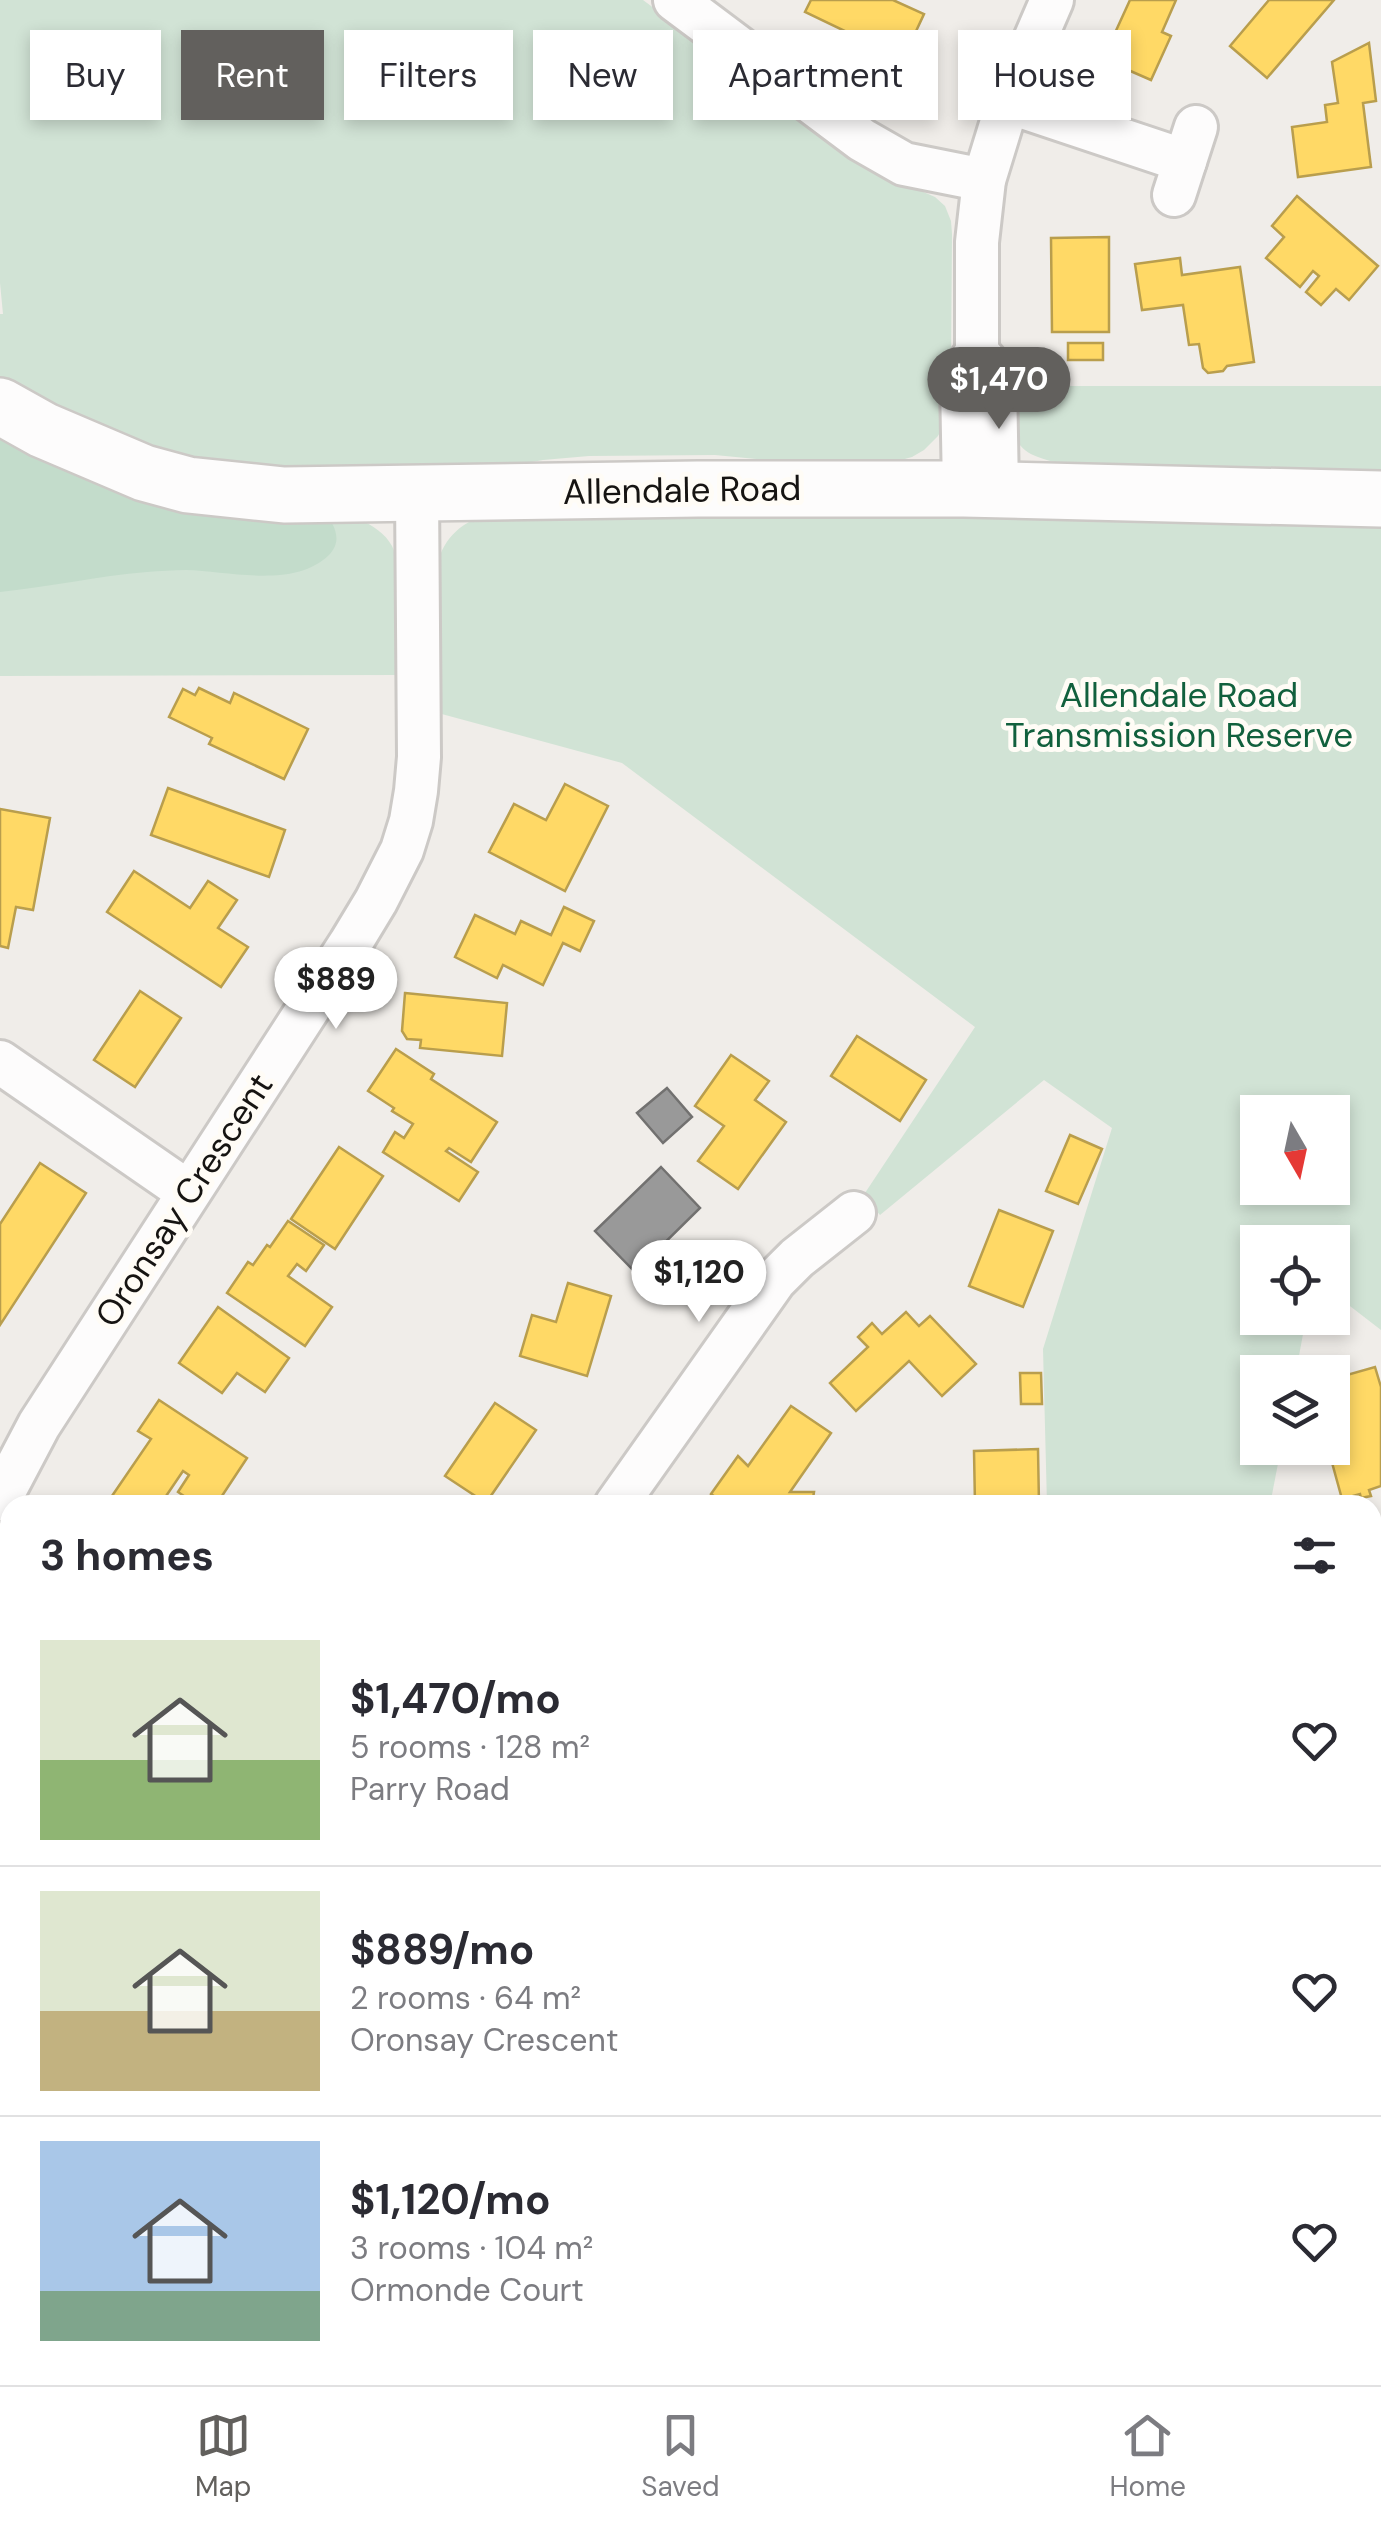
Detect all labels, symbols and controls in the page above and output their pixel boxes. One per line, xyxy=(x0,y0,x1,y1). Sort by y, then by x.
chip: Buy xyxy=(30,30,161,120)
chip: Rent xyxy=(181,30,324,120)
chip: Filters xyxy=(344,30,513,120)
chip: New xyxy=(533,30,673,120)
chip: Apartment xyxy=(693,30,938,120)
chip: House xyxy=(958,30,1131,120)
pin: $1,470 xyxy=(918,347,1080,432)
text: $1,470 xyxy=(949,358,1049,400)
street label: Allendale Road xyxy=(562,465,802,515)
park label: Allendale Road Transmission Reserve xyxy=(1005,672,1353,758)
pin: $889 xyxy=(277,947,395,1032)
text: $889 xyxy=(296,958,376,1000)
street label: Oronsay Crescent xyxy=(85,1064,283,1336)
north arrow xyxy=(1240,1095,1350,1205)
map controls xyxy=(1240,1095,1350,1465)
button: locate xyxy=(1240,1225,1350,1335)
pin: $1,120 xyxy=(618,1240,780,1325)
text: $1,120 xyxy=(653,1251,745,1293)
button: layers xyxy=(1240,1355,1350,1465)
text: 3 homes xyxy=(40,1528,214,1583)
icon: filters xyxy=(1287,1528,1342,1583)
text: $1,470/mo xyxy=(350,1671,561,1726)
icon: home xyxy=(120,1680,240,1800)
icon: heart xyxy=(1287,1713,1342,1768)
text: 5 rooms · 128 m² xyxy=(350,1726,590,1768)
text: Parry Road xyxy=(350,1768,510,1810)
text: $889/mo xyxy=(350,1922,534,1977)
icon: home xyxy=(120,1931,240,2051)
icon: heart xyxy=(1287,1964,1342,2019)
text: 2 rooms · 64 m² xyxy=(350,1977,581,2019)
text: Oronsay Crescent xyxy=(350,2019,618,2061)
text: $1,120/mo xyxy=(350,2172,551,2227)
icon: home xyxy=(120,2181,240,2301)
icon: heart xyxy=(1287,2214,1342,2269)
text: 3 rooms · 104 m² xyxy=(350,2227,593,2269)
text: Ormonde Court xyxy=(350,2269,584,2311)
tab: Map xyxy=(195,2408,251,2505)
tab: Saved xyxy=(641,2408,720,2505)
tab: Home xyxy=(1110,2408,1186,2505)

